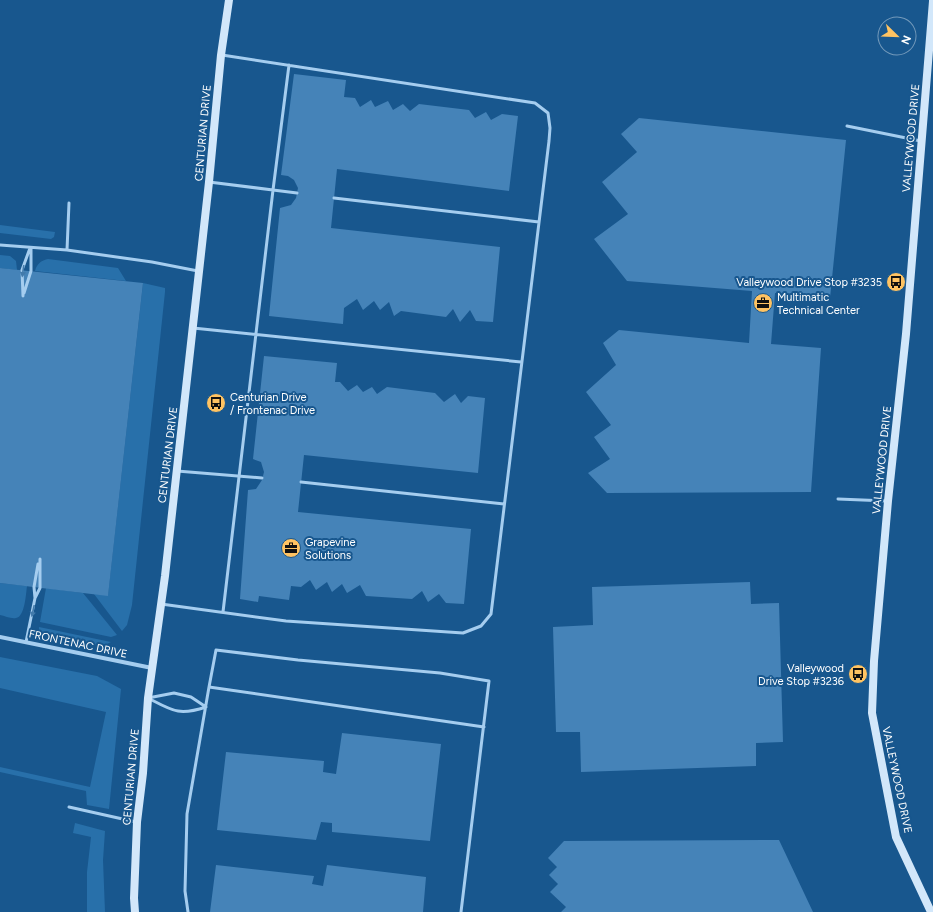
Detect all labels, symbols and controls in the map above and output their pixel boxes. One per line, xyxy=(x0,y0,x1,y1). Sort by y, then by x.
north arrow xyxy=(877,16,917,56)
text: N xyxy=(898,33,913,46)
street label: VALLEYWOOD DRIVE xyxy=(900,83,922,193)
street label: CENTURIAN DRIVE xyxy=(192,84,214,182)
one-way arrow xyxy=(20,265,27,277)
bus stop icon: Valleywood Drive Stop #3235 xyxy=(885,271,907,293)
place label: Valleywood Drive Stop #3235 xyxy=(736,276,882,289)
place label: Multimatic Technical Center xyxy=(777,291,860,317)
office icon: Multimatic Technical Center xyxy=(752,292,774,314)
place label: Centurian Drive / Frontenac Drive xyxy=(230,391,315,417)
bus stop icon: Centurian Drive / Frontenac Drive xyxy=(205,392,227,414)
street label: VALLEYWOOD DRIVE xyxy=(870,405,894,515)
street label: CENTURIAN DRIVE xyxy=(156,406,180,504)
place label: Grapevine Solutions xyxy=(305,536,355,562)
office icon: Grapevine Solutions xyxy=(280,537,302,559)
one-way arrow xyxy=(29,605,35,617)
street label: FRONTENAC DRIVE xyxy=(28,627,128,661)
place label: Valleywood Drive Stop #3236 xyxy=(758,662,844,688)
bus stop icon: Valleywood Drive Stop #3236 xyxy=(847,663,869,685)
street label: VALLEYWOOD DRIVE xyxy=(879,725,915,835)
street label: CENTURIAN DRIVE xyxy=(120,728,142,826)

